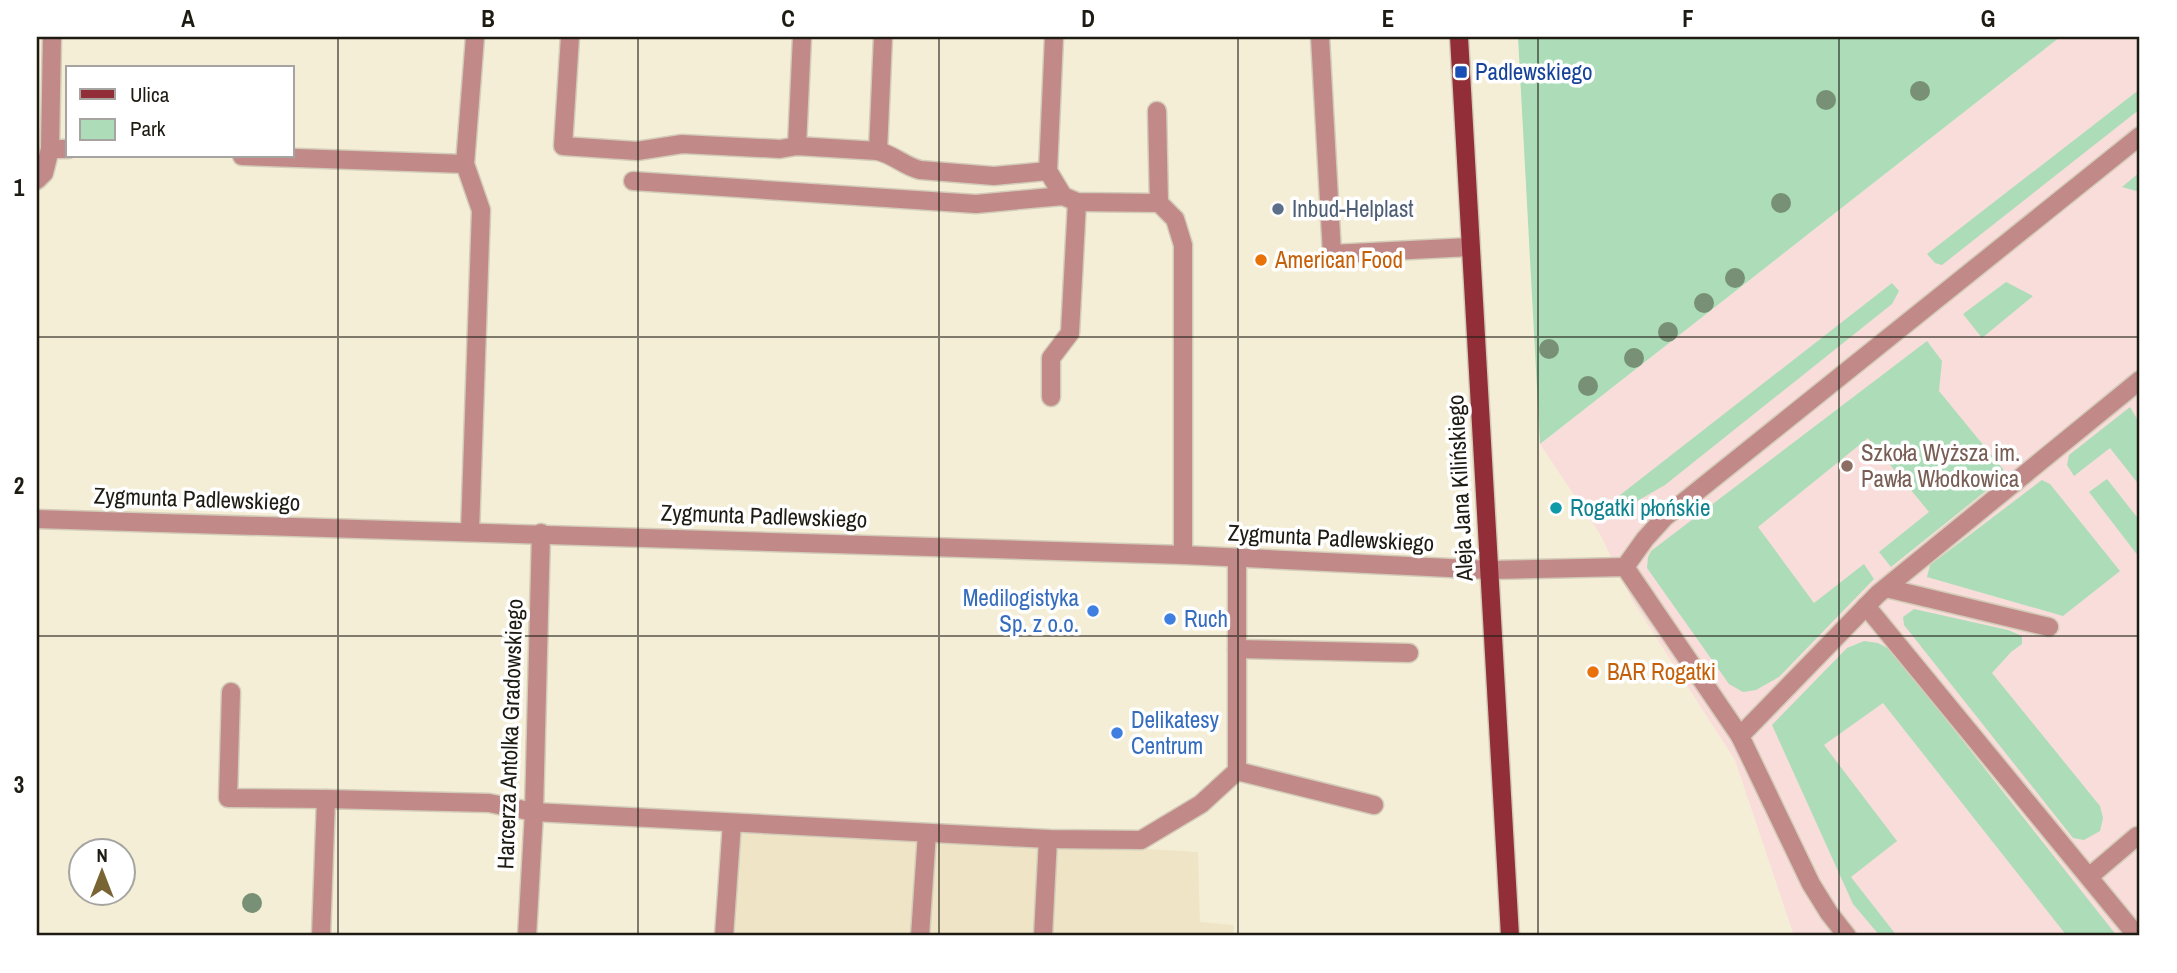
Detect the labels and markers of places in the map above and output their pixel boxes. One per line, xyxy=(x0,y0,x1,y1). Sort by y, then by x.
place label: Padlewskiego xyxy=(1475,56,1592,87)
marker: Padlewskiego xyxy=(1453,64,1469,80)
place label: Inbud-Helplast xyxy=(1292,193,1414,224)
marker: Inbud-Helplast xyxy=(1270,201,1286,217)
place label: American Food xyxy=(1274,244,1403,275)
marker: American Food xyxy=(1253,252,1269,268)
place label: Szkoła Wyższa im. Pawła Włodkowica xyxy=(1861,437,2020,494)
marker: Szkoła Wyższa im. Pawła Włodkowica xyxy=(1839,458,1855,474)
place label: Rogatki płońskie xyxy=(1570,492,1710,523)
marker: Rogatki płońskie xyxy=(1548,500,1564,516)
place label: Medilogistyka Sp. z o.o. xyxy=(963,582,1080,639)
marker: Medilogistyka Sp. z o.o. xyxy=(1085,603,1101,619)
place label: Ruch xyxy=(1184,603,1228,634)
marker: Ruch xyxy=(1162,611,1178,627)
place label: BAR Rogatki xyxy=(1607,656,1716,687)
marker: BAR Rogatki xyxy=(1585,664,1601,680)
place label: Delikatesy Centrum xyxy=(1131,704,1220,761)
marker: Delikatesy Centrum xyxy=(1109,725,1125,741)

